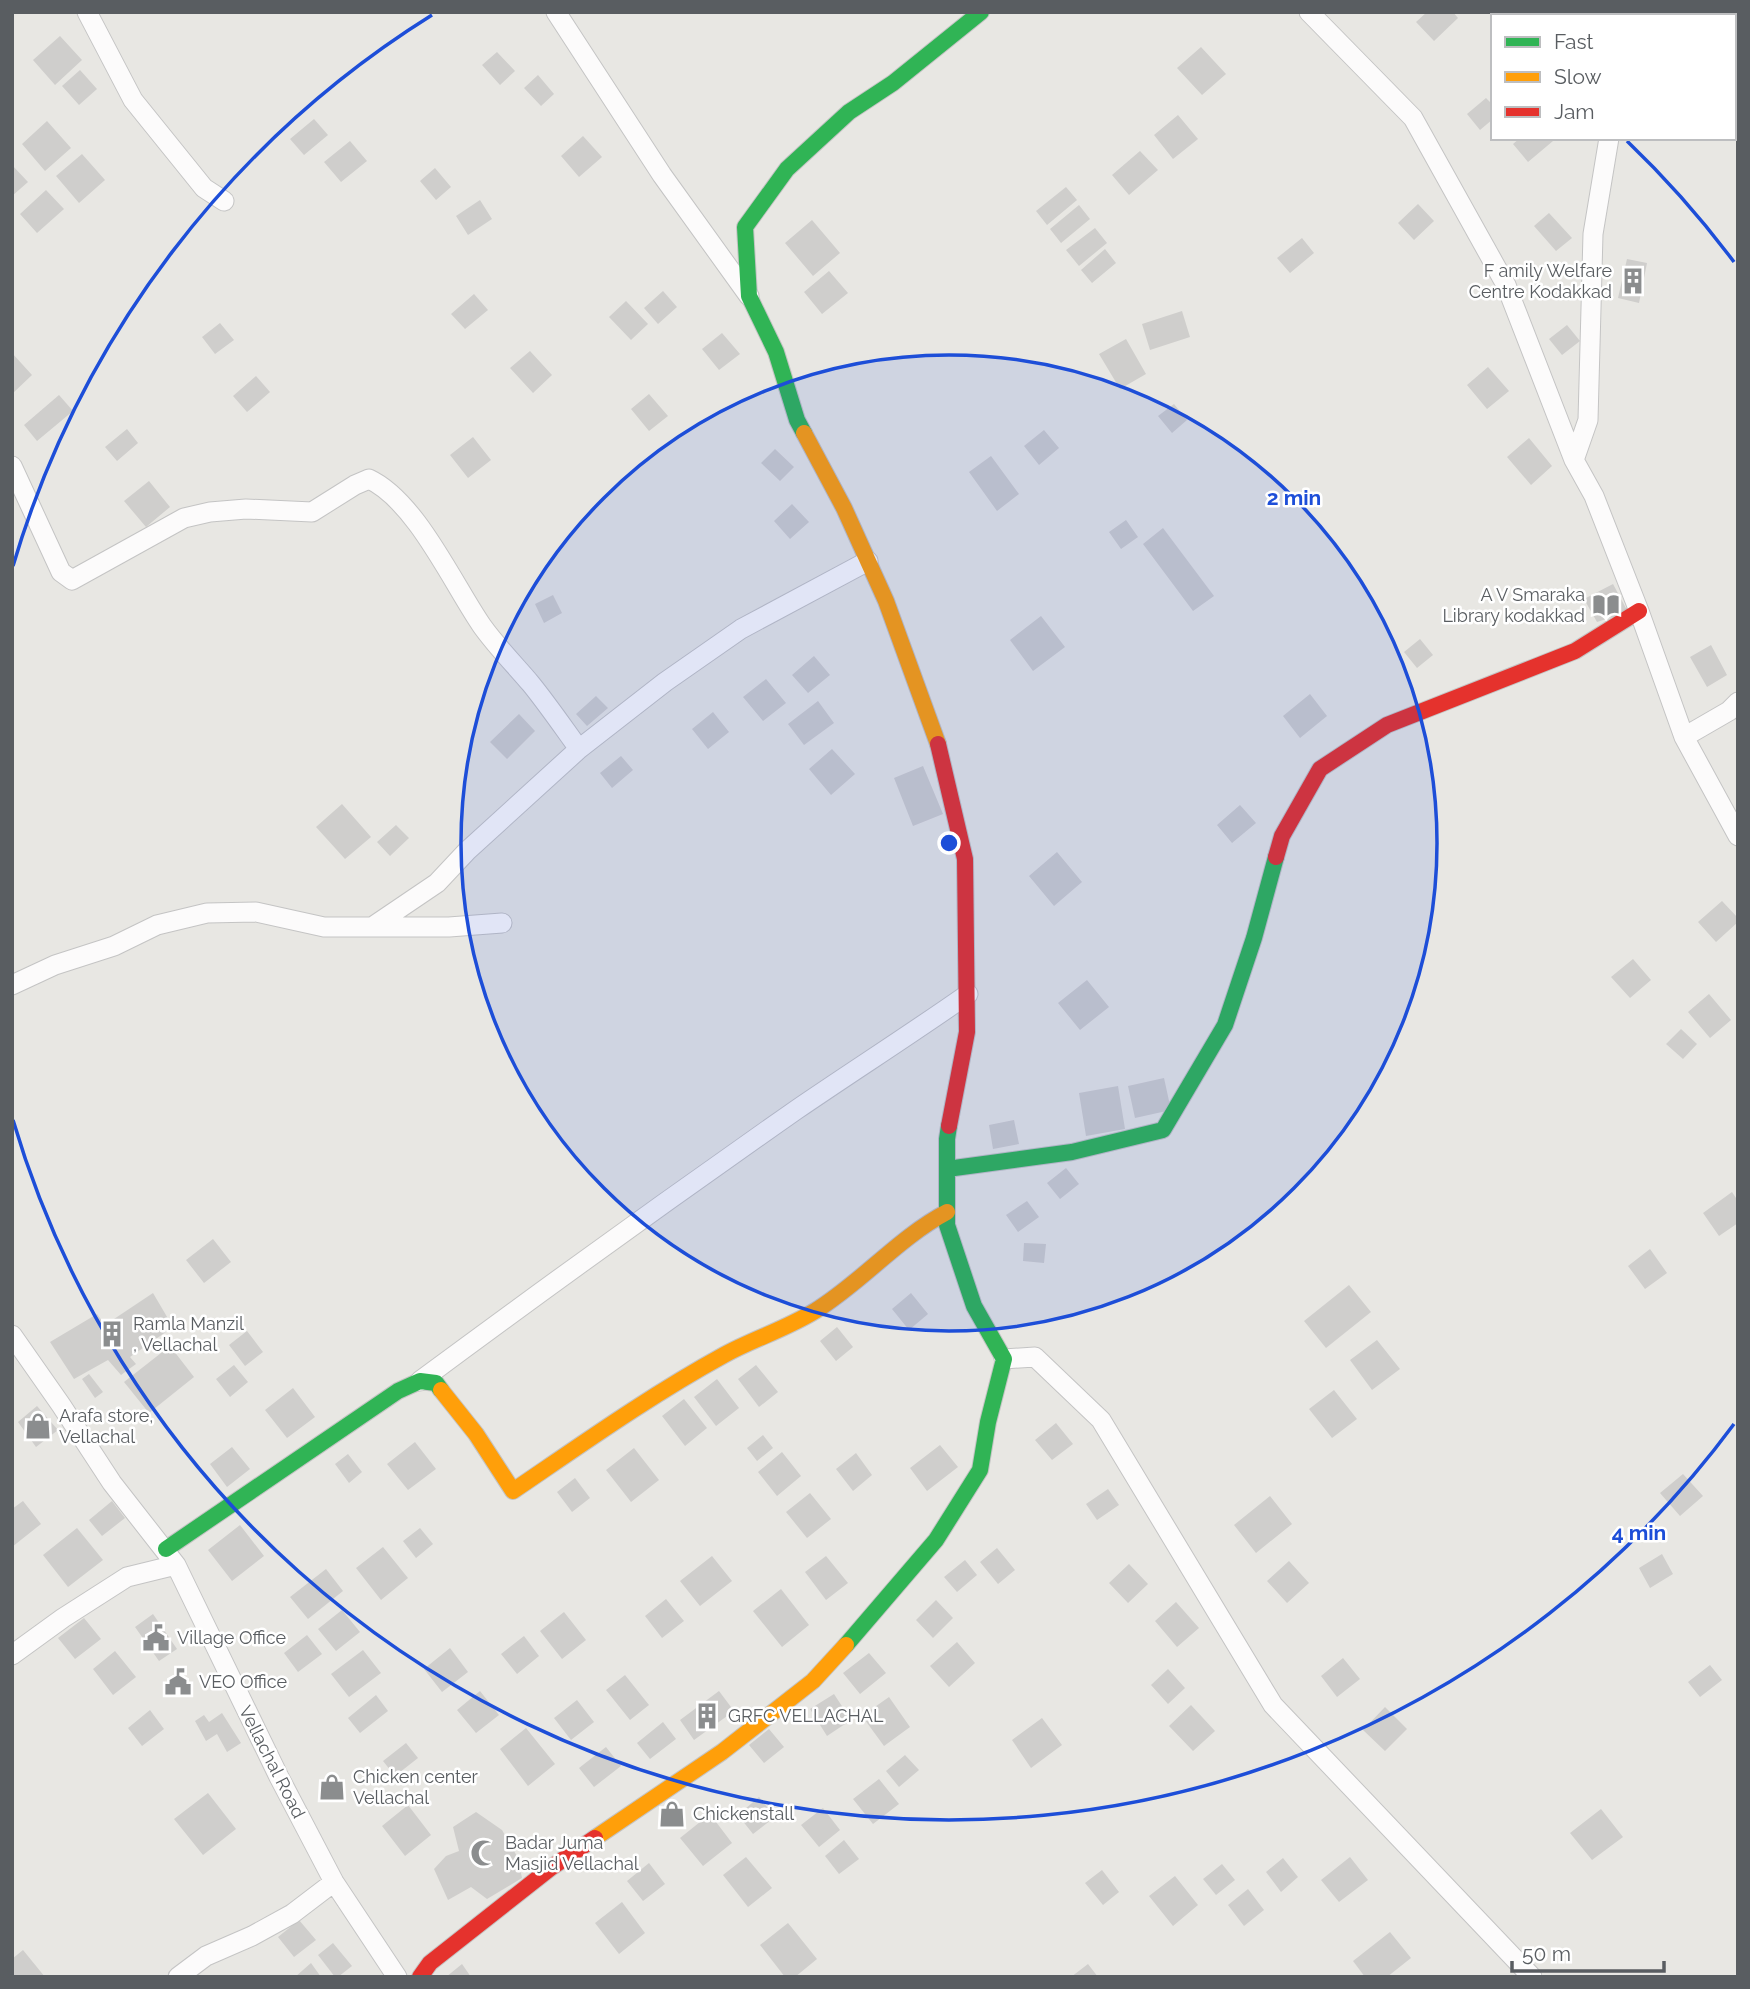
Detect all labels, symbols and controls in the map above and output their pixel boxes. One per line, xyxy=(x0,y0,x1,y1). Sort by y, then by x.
legend xyxy=(1491,14,1736,140)
text: Fast xyxy=(1554,29,1594,54)
text: Slow xyxy=(1554,64,1602,89)
text: Jam xyxy=(1554,99,1595,124)
place label: F amily Welfare Centre Kodakkad xyxy=(1469,260,1612,302)
building icon: F amily Welfare Centre Kodakkad xyxy=(1618,266,1648,296)
text: 2 min xyxy=(1267,485,1321,510)
place label: A V Smaraka Library kodakkad xyxy=(1442,584,1585,626)
library icon: A V Smaraka Library kodakkad xyxy=(1591,590,1621,620)
centre of rings xyxy=(937,831,961,855)
place label: Ramla Manzil , Vellachal xyxy=(133,1313,244,1355)
building icon: Ramla Manzil , Vellachal xyxy=(97,1319,127,1349)
place label: Arafa store, Vellachal xyxy=(59,1405,153,1447)
shop icon: Arafa store, Vellachal xyxy=(23,1411,53,1441)
text: 4 min xyxy=(1612,1520,1666,1545)
public building icon: Village Office xyxy=(141,1623,171,1653)
place label: Village Office xyxy=(177,1627,287,1648)
public building icon: VEO Office xyxy=(163,1667,193,1697)
place label: VEO Office xyxy=(199,1671,288,1692)
building icon: GRFC VELLACHAL xyxy=(692,1701,722,1731)
street label: Vellachal Road xyxy=(235,1702,310,1822)
place label: GRFC VELLACHAL xyxy=(728,1705,884,1726)
place label: Chicken center Vellachal xyxy=(353,1766,479,1808)
shop icon: Chicken center Vellachal xyxy=(317,1772,347,1802)
shop icon: Chickenstall xyxy=(657,1799,687,1829)
place label: Chickenstall xyxy=(693,1803,794,1824)
place label: Badar Juma Masjid Vellachal xyxy=(505,1832,639,1874)
mosque icon: Badar Juma Masjid Vellachal xyxy=(469,1838,499,1868)
scale bar xyxy=(1512,1930,1664,1974)
text: 50 m xyxy=(1522,1941,1571,1966)

